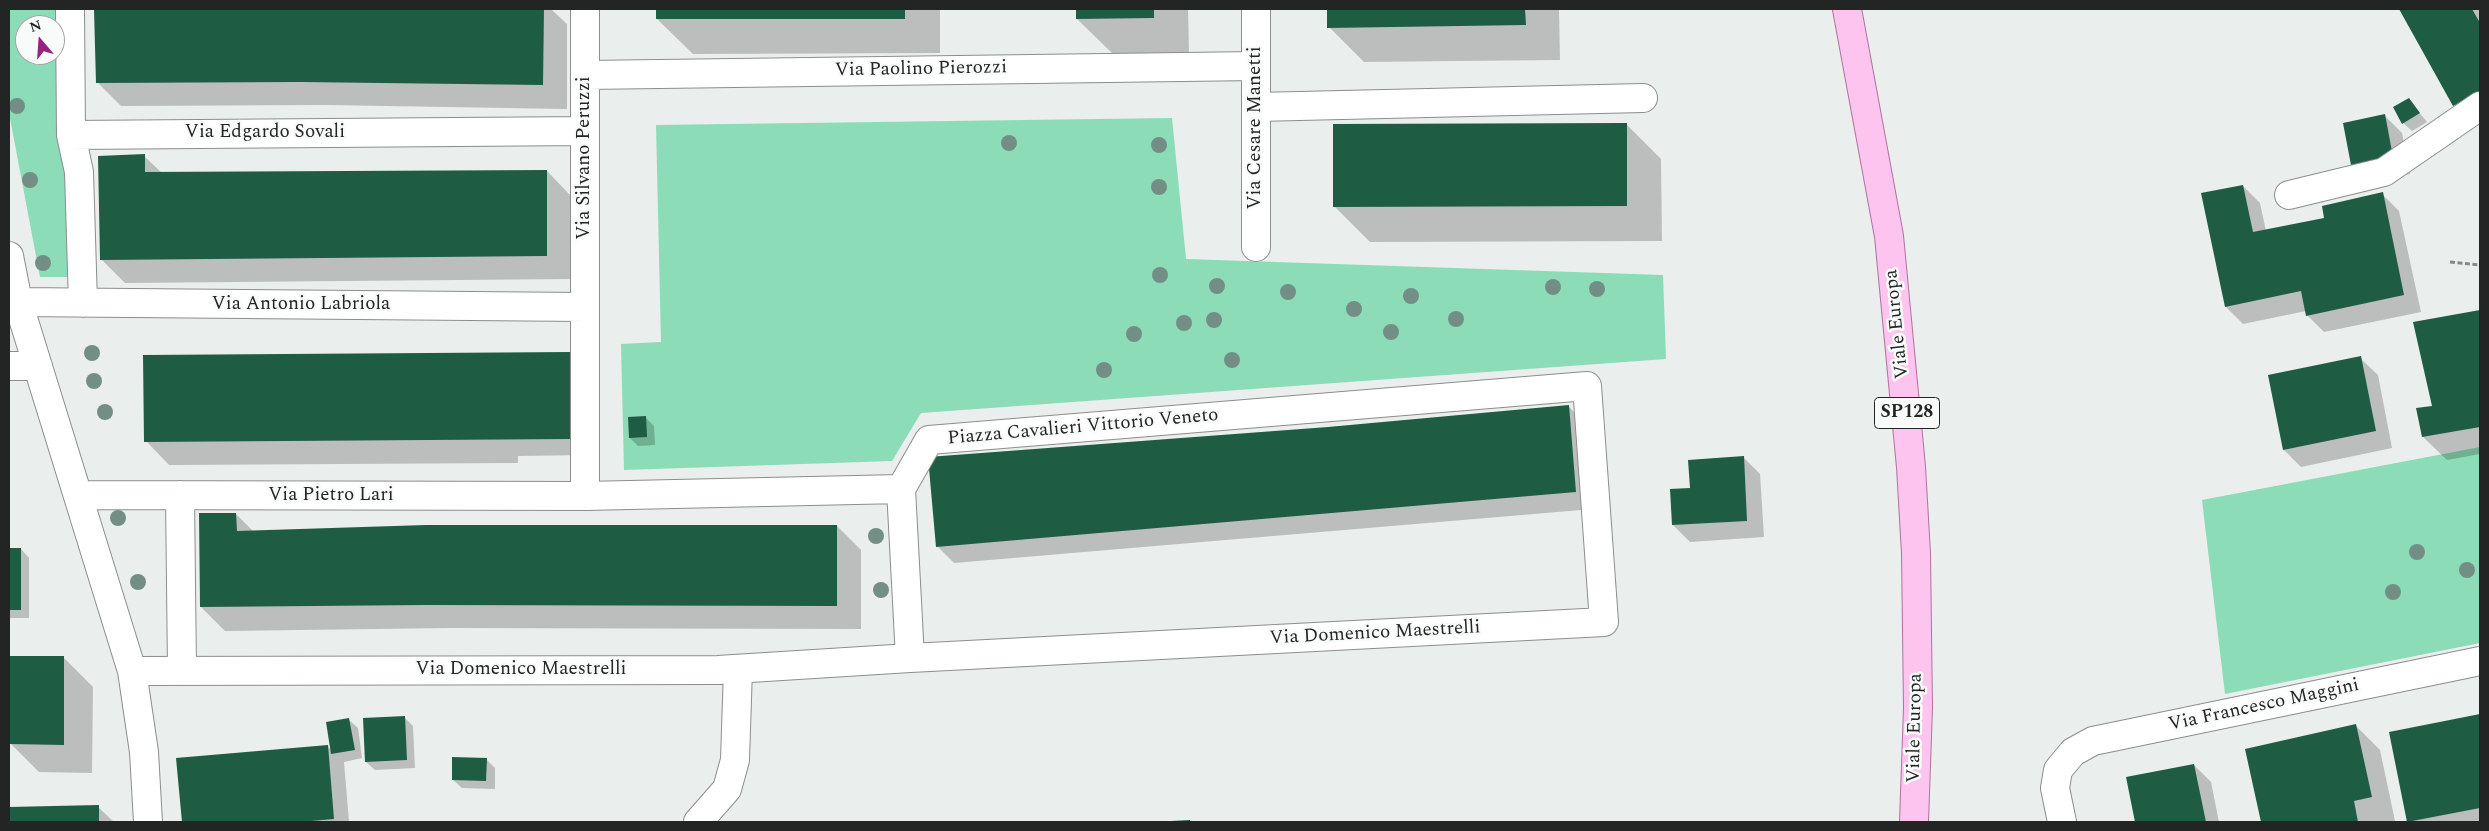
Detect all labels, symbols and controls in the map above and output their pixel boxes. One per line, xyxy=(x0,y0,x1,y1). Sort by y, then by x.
text: N xyxy=(27,14,44,38)
north arrow xyxy=(15,15,65,65)
street label: Via Cesare Manetti xyxy=(1245,46,1267,210)
street label: Via Paolino Pierozzi xyxy=(835,57,1007,83)
street label: Via Silvano Peruzzi xyxy=(574,76,596,240)
street label: Via Edgardo Sovali xyxy=(185,122,345,144)
street label: Viale Europa xyxy=(1881,268,1915,380)
street label: Via Antonio Labriola xyxy=(212,294,390,316)
road number: SP128 xyxy=(1874,398,1940,428)
street label: Piazza Cavalieri Vittorio Veneto xyxy=(947,405,1219,451)
street label: Via Pietro Lari xyxy=(268,485,394,507)
street label: Via Domenico Maestrelli xyxy=(1269,617,1481,651)
street label: Via Domenico Maestrelli xyxy=(415,659,627,681)
street label: Viale Europa xyxy=(1904,673,1928,783)
street label: Via Francesco Maggini xyxy=(2167,675,2361,737)

